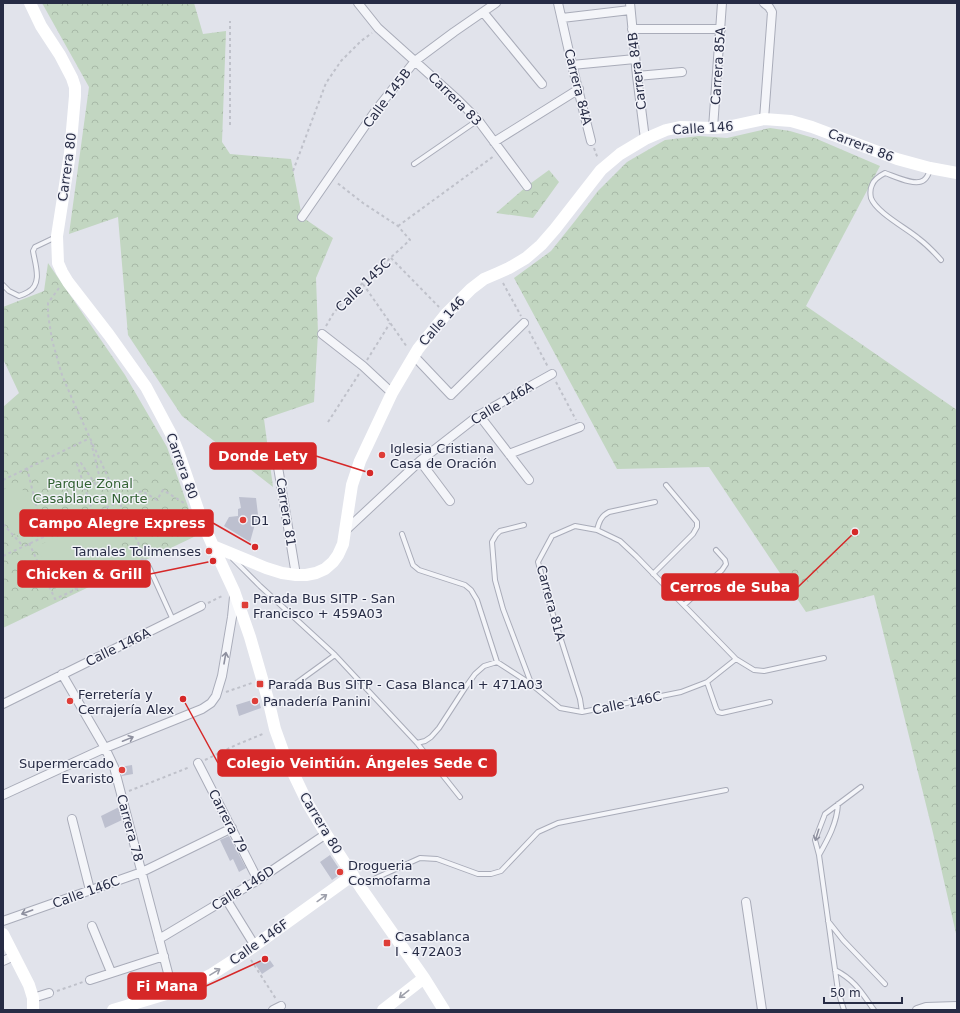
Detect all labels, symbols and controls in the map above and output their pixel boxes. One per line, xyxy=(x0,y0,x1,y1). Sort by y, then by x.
street label: Carrera 85A xyxy=(708,26,728,105)
street label: Carrera 84B xyxy=(625,31,649,111)
street label: Carrera 84A xyxy=(561,47,595,127)
street label: Calle 145B xyxy=(360,65,414,131)
street label: Carrera 83 xyxy=(425,69,485,129)
street label: Calle 146 xyxy=(672,118,734,138)
street label: Carrera 86 xyxy=(826,126,896,164)
street label: Carrera 80 xyxy=(55,132,79,202)
street label: Calle 145C xyxy=(333,255,393,315)
street label: Calle 146 xyxy=(416,293,468,349)
street label: Calle 146A xyxy=(468,378,536,427)
street label: Carrera 80 xyxy=(163,431,201,501)
place label: Iglesia Cristiana Casa de Oración xyxy=(390,441,497,471)
callout: Donde Lety xyxy=(210,443,316,469)
text: Donde Lety xyxy=(218,448,308,464)
marker: Iglesia Cristiana Casa de Oración xyxy=(377,450,387,460)
park label: Parque Zonal Casablanca Norte xyxy=(32,476,148,506)
street label: Carrera 81 xyxy=(273,477,299,547)
callout: Campo Alegre Express xyxy=(20,510,213,536)
place label: D1 xyxy=(251,513,269,528)
text: Campo Alegre Express xyxy=(29,515,205,531)
marker: D1 xyxy=(238,515,248,525)
place label: Tamales Tolimenses xyxy=(72,544,201,559)
marker: Tamales Tolimenses xyxy=(204,546,214,556)
callout: Chicken & Grill xyxy=(18,561,150,587)
street label: Carrera 81A xyxy=(534,563,568,643)
text: Chicken & Grill xyxy=(26,566,142,582)
callout: Cerros de Suba xyxy=(662,574,798,600)
text: Cerros de Suba xyxy=(670,579,790,595)
place label: Parada Bus SITP - San Francisco + 459A03 xyxy=(253,591,395,621)
marker: Parada Bus SITP - San Francisco + 459A03 xyxy=(240,600,250,610)
street label: Calle 146A xyxy=(83,625,153,669)
one-way arrow xyxy=(221,652,229,665)
place label: Parada Bus SITP - Casa Blanca I + 471A03 xyxy=(268,677,543,692)
marker: Parada Bus SITP - Casa Blanca I + 471A03 xyxy=(255,679,265,689)
place label: Ferretería y Cerrajería Alex xyxy=(78,687,174,717)
street label: Calle 146C xyxy=(591,688,663,718)
place label: Panadería Panini xyxy=(263,694,371,709)
marker: Ferretería y Cerrajería Alex xyxy=(65,696,75,706)
marker: Panadería Panini xyxy=(250,696,260,706)
one-way arrow xyxy=(122,735,134,742)
callout: Colegio Veintiún. Ángeles Sede C xyxy=(218,750,496,776)
text: Colegio Veintiún. Ángeles Sede C xyxy=(226,755,488,771)
place label: Supermercado Evaristo xyxy=(19,756,114,786)
marker: Supermercado Evaristo xyxy=(117,765,127,775)
street label: Carrera 79 xyxy=(206,787,250,855)
street label: Carrera 80 xyxy=(297,789,345,857)
street label: Carrera 78 xyxy=(114,793,146,863)
one-way arrow xyxy=(813,829,820,842)
place label: Drogueria Cosmofarma xyxy=(348,858,431,888)
street label: Calle 146D xyxy=(209,863,277,913)
marker: Drogueria Cosmofarma xyxy=(335,867,345,877)
street label: Calle 146C xyxy=(50,873,122,911)
one-way arrow xyxy=(316,893,327,902)
one-way arrow xyxy=(22,909,34,917)
street label: Calle 146F xyxy=(227,916,291,968)
place label: Casablanca I - 472A03 xyxy=(395,929,470,959)
marker: Casablanca I - 472A03 xyxy=(382,938,392,948)
one-way arrow xyxy=(209,967,221,975)
callout: Fi Mana xyxy=(128,973,206,999)
text: Fi Mana xyxy=(136,978,198,994)
scale bar xyxy=(824,979,902,1005)
text: 50 m xyxy=(830,986,861,1000)
one-way arrow xyxy=(398,990,409,998)

